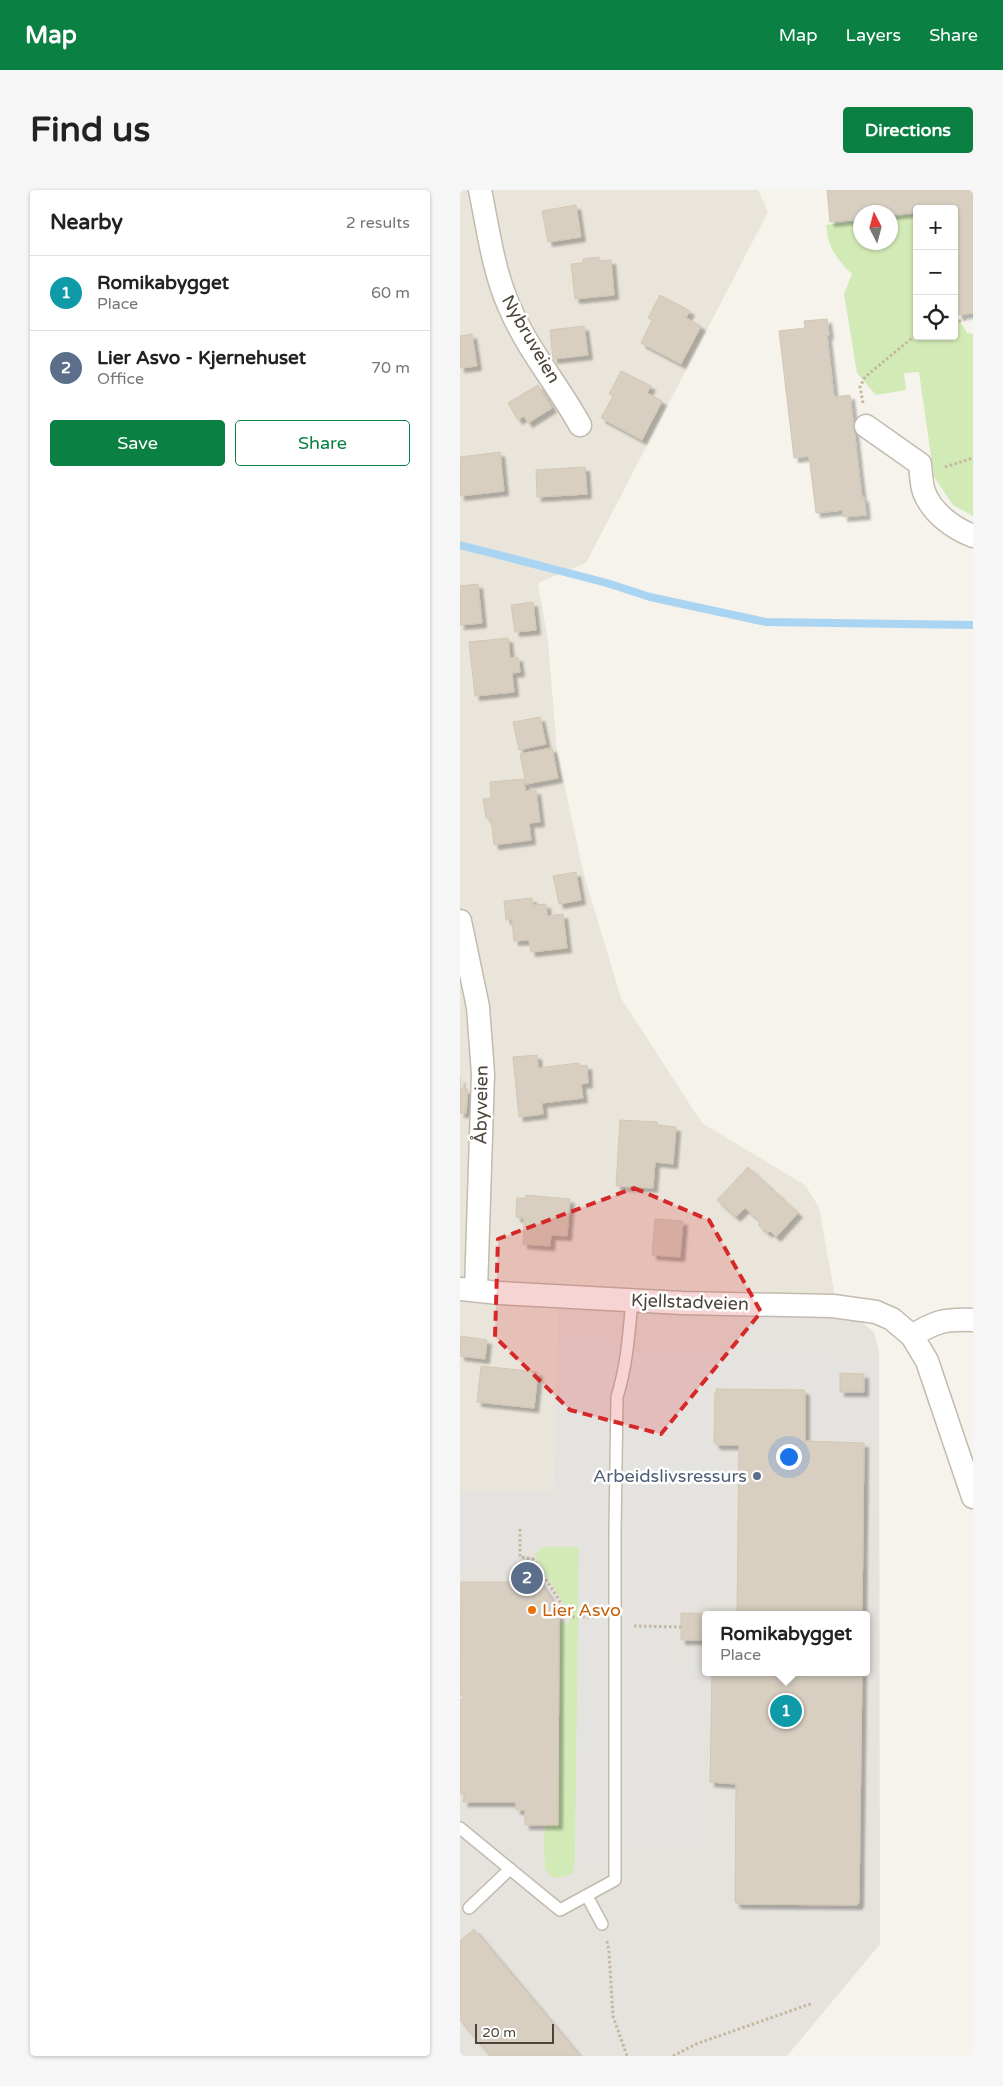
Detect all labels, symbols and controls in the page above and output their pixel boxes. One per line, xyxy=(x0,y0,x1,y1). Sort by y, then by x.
text: Map xyxy=(25,21,77,50)
text: Map xyxy=(779,24,818,46)
text: Layers xyxy=(846,24,901,46)
text: Share xyxy=(929,24,978,46)
button: Directions xyxy=(843,107,973,153)
text: Find us xyxy=(30,109,150,151)
north arrow xyxy=(853,205,898,250)
map controls xyxy=(913,205,958,340)
button: + xyxy=(913,205,958,250)
text: Nearby xyxy=(50,210,123,235)
text: 2 results xyxy=(346,213,410,233)
button: − xyxy=(913,250,958,295)
text: Romikabygget xyxy=(97,272,229,294)
text: 1 xyxy=(61,283,71,303)
text: 60 m xyxy=(371,283,410,303)
street label: Nybruveien xyxy=(497,291,565,387)
text: Place xyxy=(97,294,138,314)
button: locate xyxy=(913,295,958,340)
text: Lier Asvo - Kjernehuset xyxy=(97,347,306,369)
text: 2 xyxy=(61,358,71,378)
text: 70 m xyxy=(371,358,410,378)
text: Office xyxy=(97,369,144,389)
button: Save xyxy=(50,420,225,466)
button: Share xyxy=(235,420,410,466)
street label: Åbyveien xyxy=(469,1065,493,1145)
street label: Kjellstadveien xyxy=(631,1289,749,1315)
your location xyxy=(776,1444,802,1470)
place label: Arbeidslivsressurs xyxy=(593,1465,747,1487)
marker: Arbeidslivsressurs xyxy=(751,1470,763,1482)
pin: 2 xyxy=(511,1559,543,1597)
place label: Lier Asvo xyxy=(542,1599,621,1621)
marker: Lier Asvo xyxy=(526,1604,538,1616)
popup xyxy=(702,1611,870,1676)
text: Romikabygget xyxy=(720,1623,852,1645)
text: Place xyxy=(720,1645,761,1665)
pin: 1 xyxy=(770,1692,802,1730)
scale bar xyxy=(475,2021,554,2044)
text: 20 m xyxy=(482,2024,516,2041)

